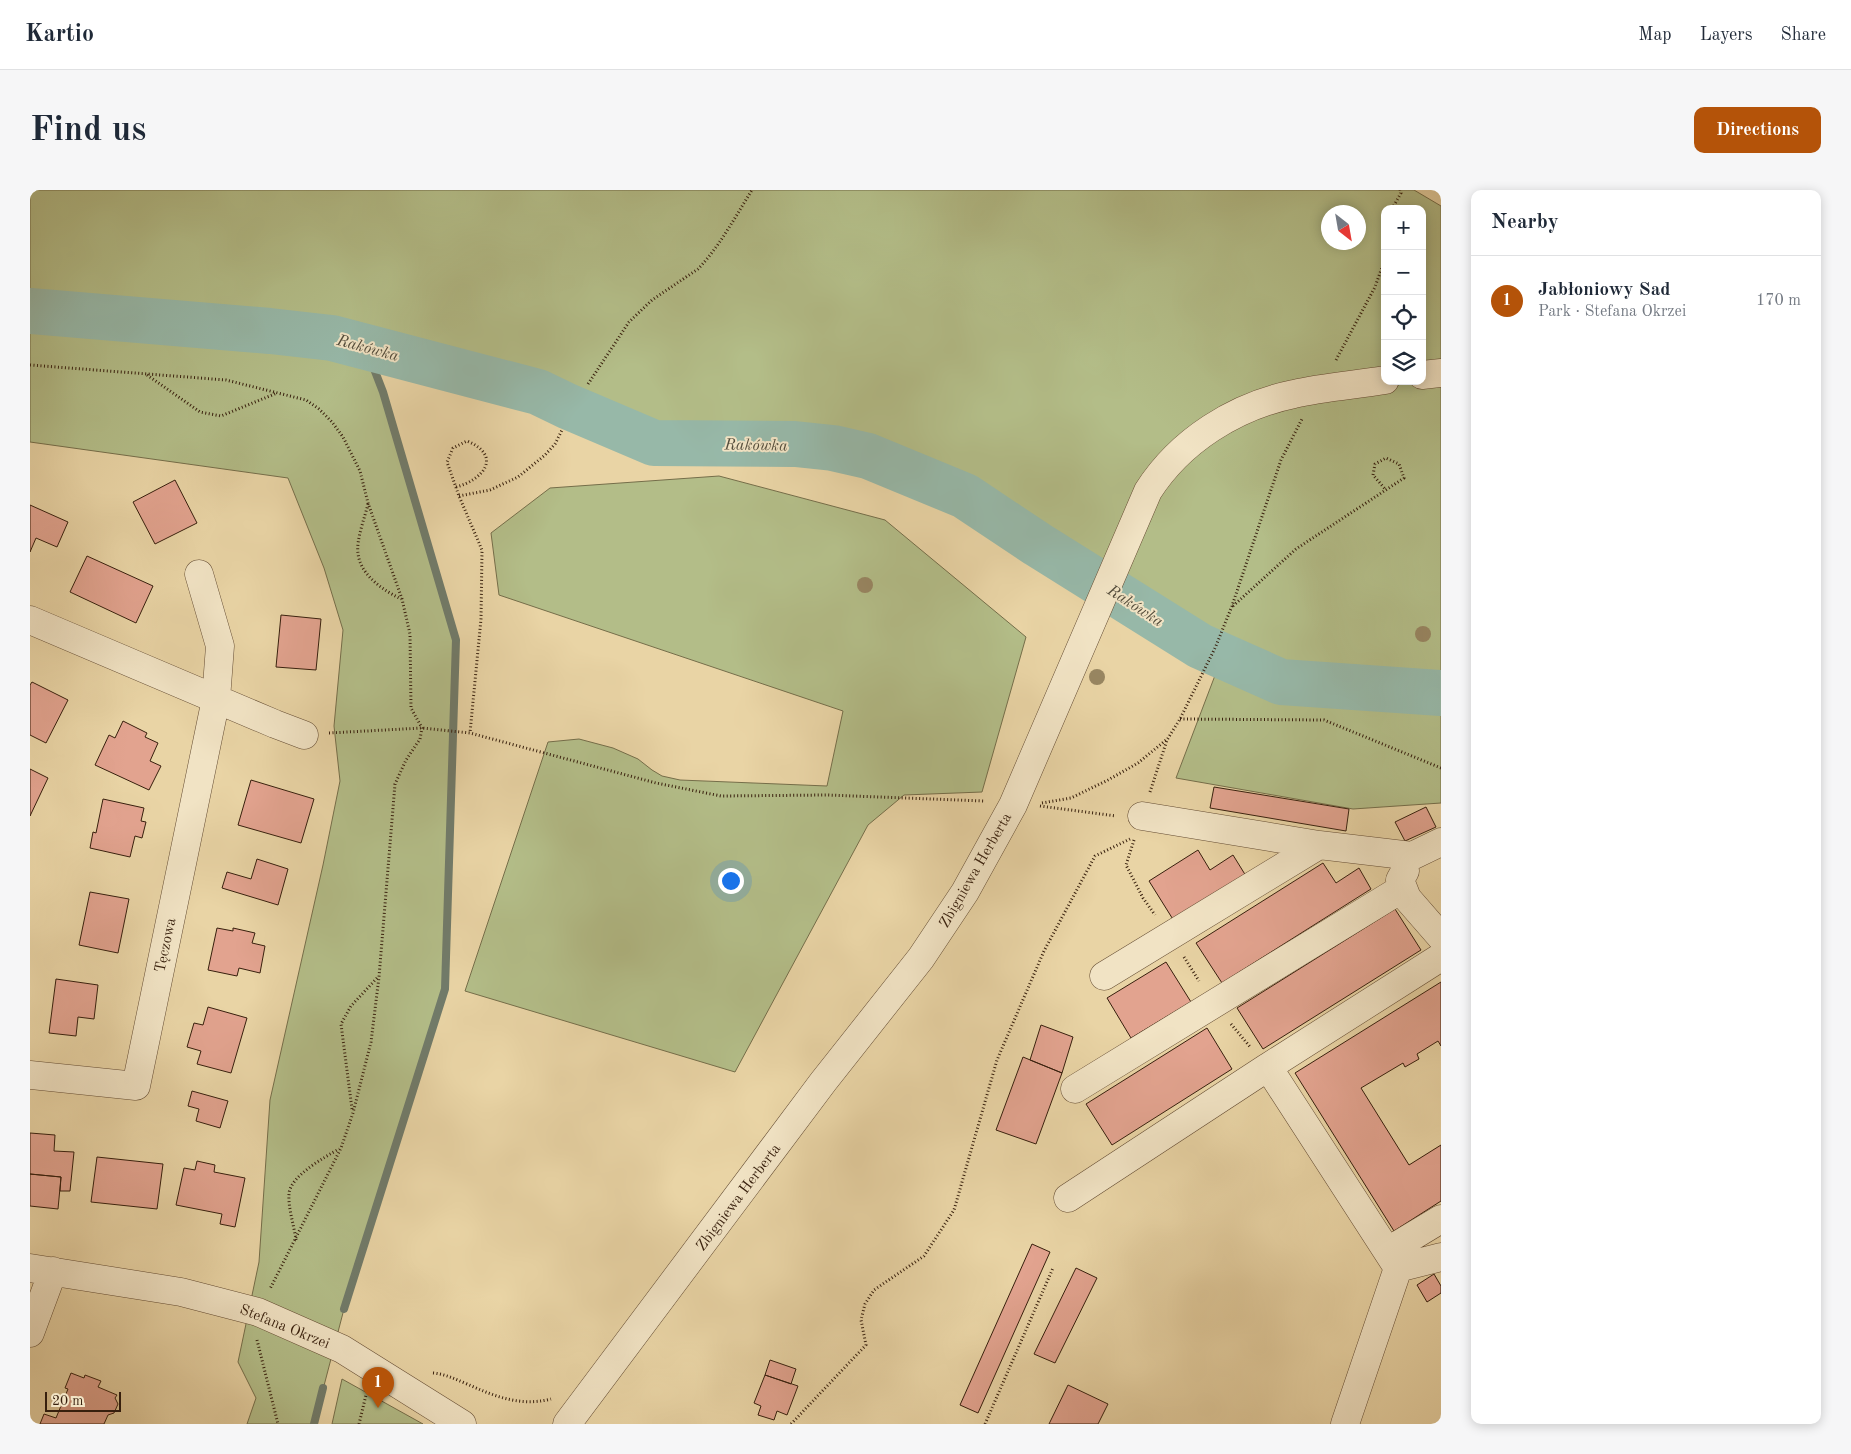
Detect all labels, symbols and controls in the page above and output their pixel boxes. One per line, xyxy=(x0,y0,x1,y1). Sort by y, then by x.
text: Kartio xyxy=(25,23,94,47)
text: Map xyxy=(1638,26,1672,44)
text: Layers xyxy=(1700,26,1752,44)
text: Share xyxy=(1780,26,1826,44)
button: Directions xyxy=(1694,107,1821,153)
text: Find us xyxy=(30,113,146,148)
north arrow xyxy=(1321,205,1366,250)
map controls xyxy=(1381,205,1426,385)
button: + xyxy=(1381,205,1426,250)
text: Nearby xyxy=(1491,212,1559,233)
button: − xyxy=(1381,250,1426,295)
text: Jabłoniowy Sad xyxy=(1538,281,1671,300)
text: 1 xyxy=(1502,293,1512,309)
text: 170 m xyxy=(1756,293,1801,309)
button: locate xyxy=(1381,295,1426,340)
text: Park · Stefana Okrzei xyxy=(1538,304,1686,320)
water label: Rakówka xyxy=(334,333,400,365)
button: layers xyxy=(1381,340,1426,385)
water label: Rakówka xyxy=(723,437,788,455)
water label: Rakówka xyxy=(1103,582,1166,631)
street label: Zbigniewa Herberta xyxy=(937,810,1016,931)
your location xyxy=(718,868,744,894)
street label: Tęczowa xyxy=(153,916,180,974)
street label: Zbigniewa Herberta xyxy=(694,1141,785,1254)
street label: Stefana Okrzei xyxy=(237,1303,332,1352)
pin: 1 xyxy=(362,1367,394,1408)
scale bar xyxy=(45,1389,121,1412)
text: 20 m xyxy=(52,1394,83,1408)

